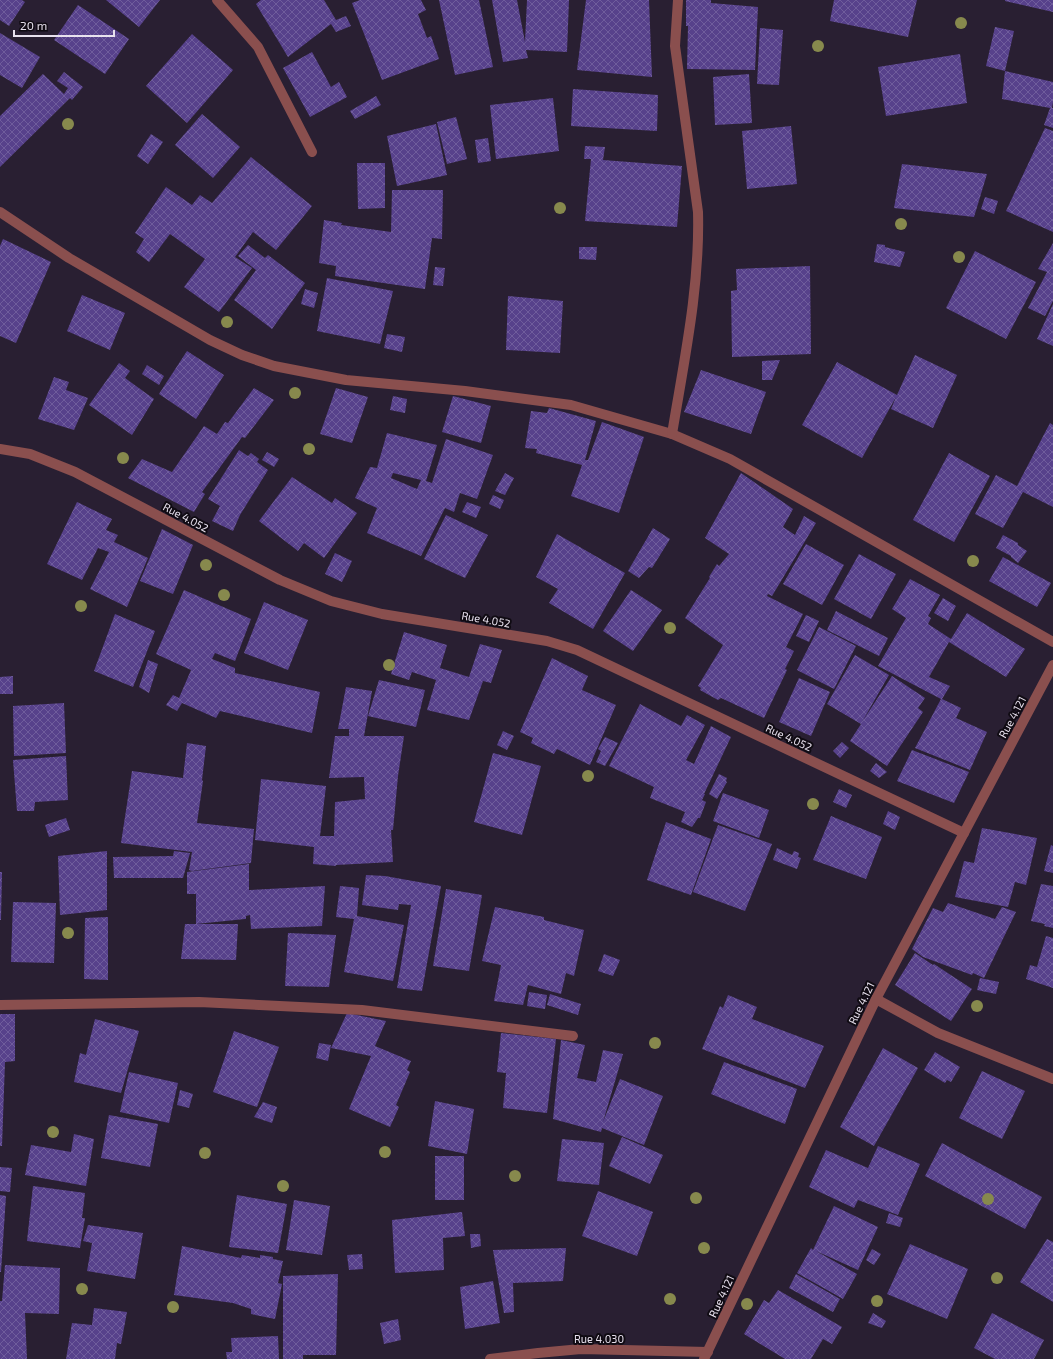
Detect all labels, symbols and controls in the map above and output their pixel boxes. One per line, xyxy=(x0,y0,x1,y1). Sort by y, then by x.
scale bar xyxy=(14,12,114,38)
text: 20 m xyxy=(20,18,47,32)
street label: Rue 4.052 xyxy=(161,500,211,534)
street label: Rue 4.052 xyxy=(461,608,511,630)
street label: Rue 4.121 xyxy=(996,694,1028,740)
street label: Rue 4.052 xyxy=(764,721,814,753)
street label: Rue 4.121 xyxy=(845,980,877,1026)
street label: Rue 4.121 xyxy=(706,1273,736,1319)
street label: Rue 4.030 xyxy=(574,1332,624,1345)

